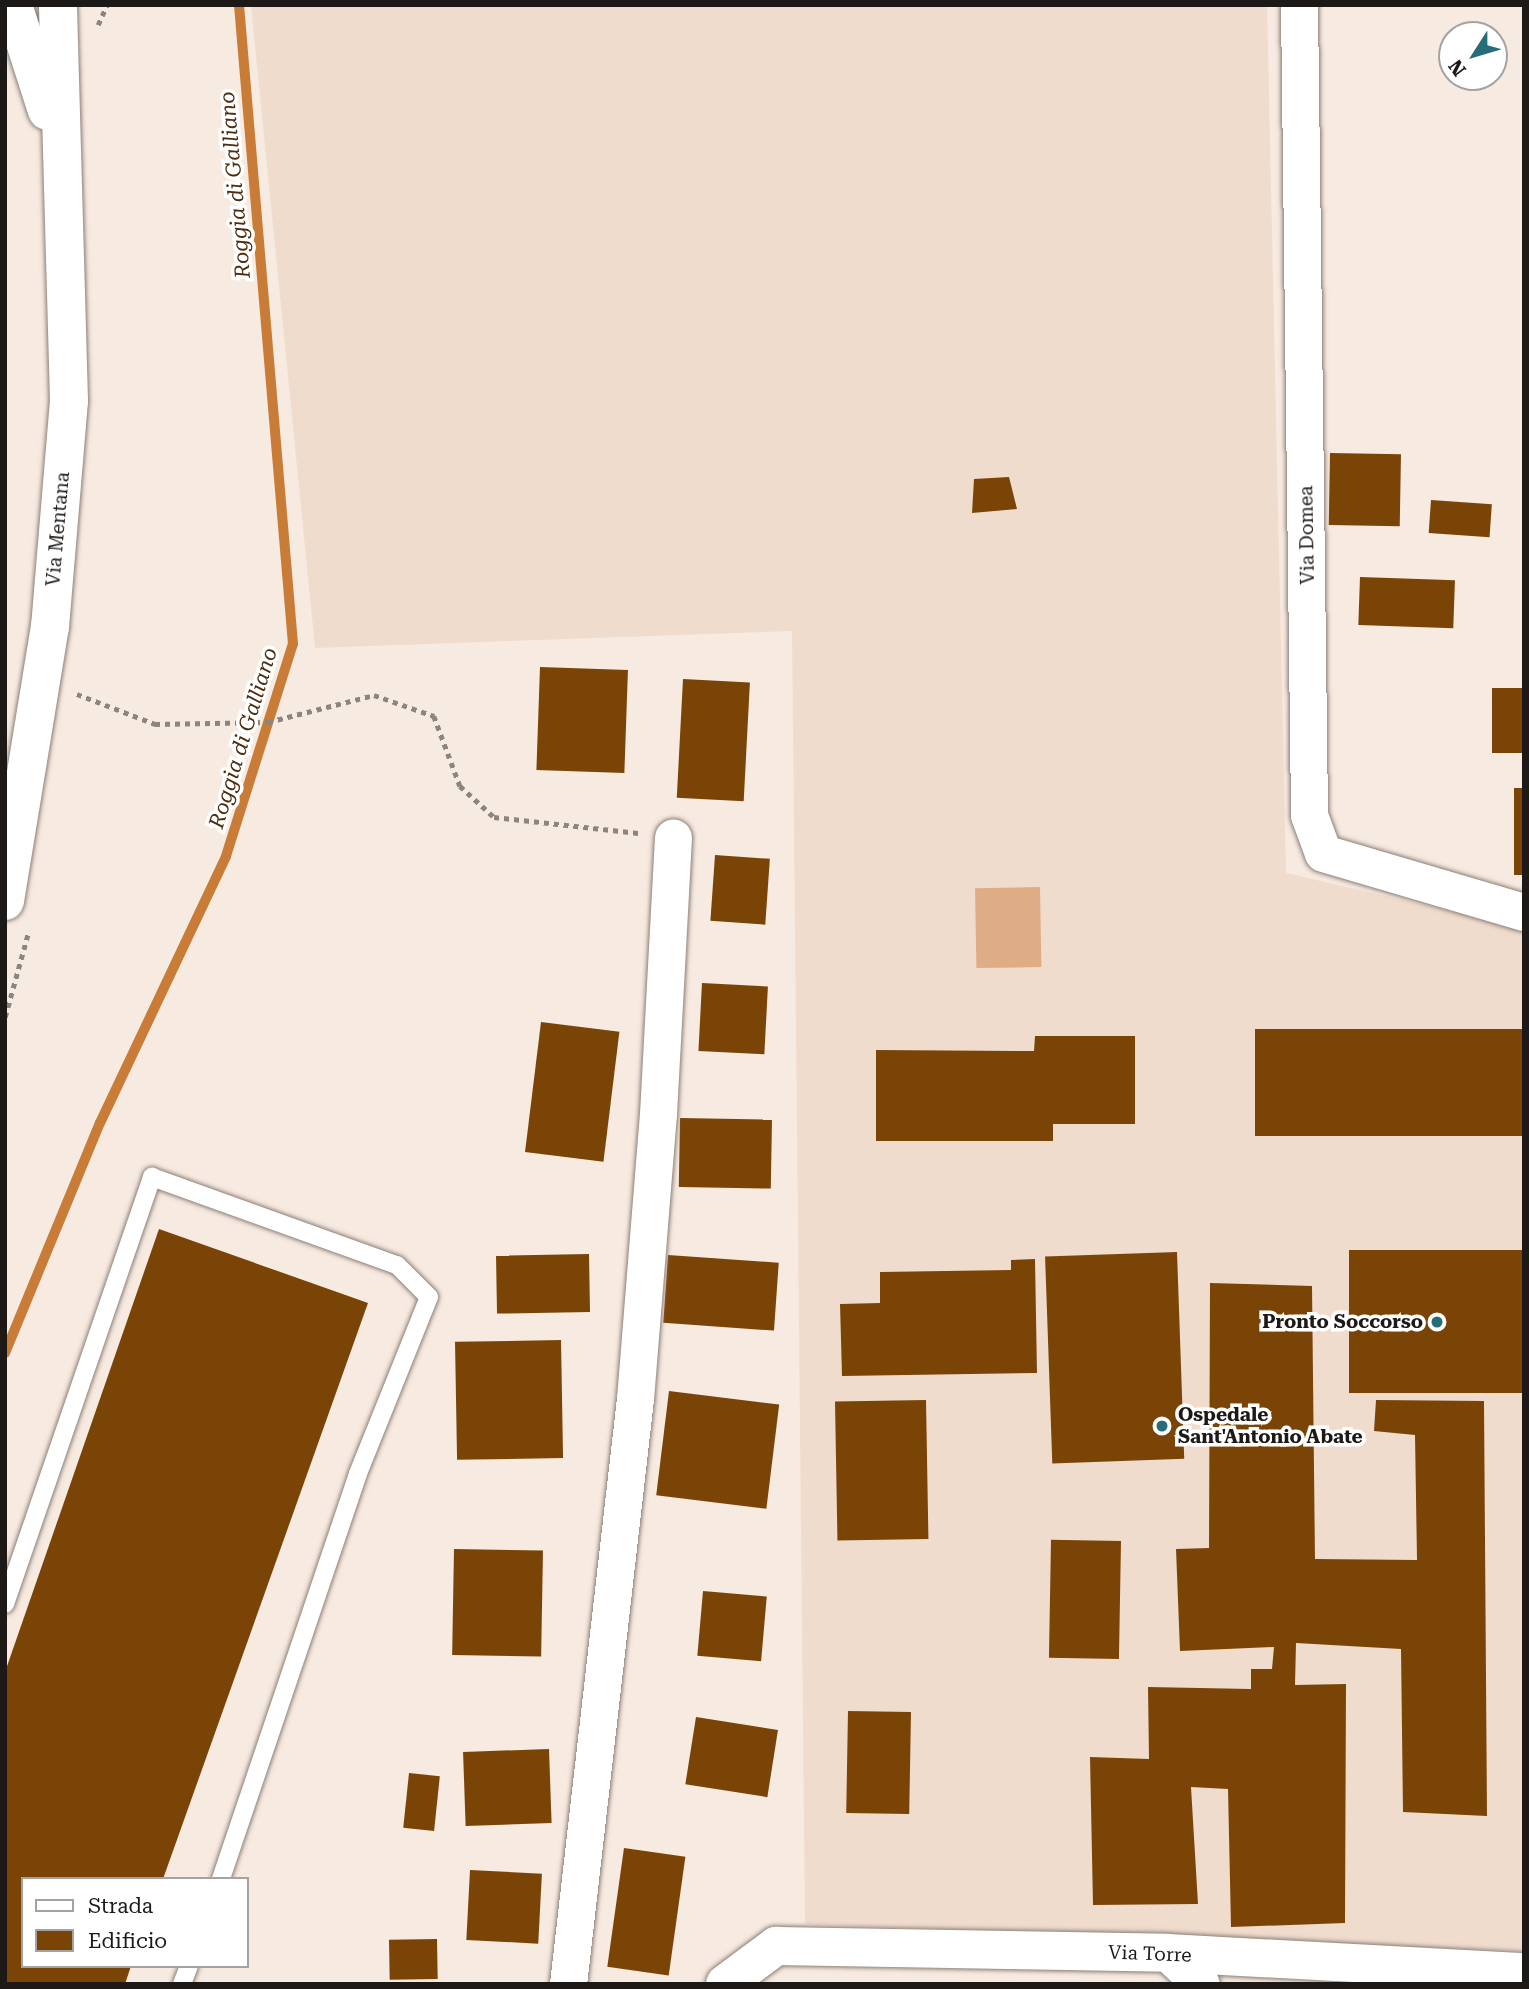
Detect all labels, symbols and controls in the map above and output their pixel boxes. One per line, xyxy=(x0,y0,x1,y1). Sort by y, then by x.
north arrow xyxy=(1438,21,1508,91)
text: N xyxy=(1444,55,1471,81)
water label: Roggia di Galliano xyxy=(214,91,256,279)
street label: Via Mentana xyxy=(42,471,74,587)
street label: Via Domea xyxy=(1295,485,1319,585)
water label: Roggia di Galliano xyxy=(204,645,282,831)
place label: Pronto Soccorso xyxy=(1262,1311,1423,1333)
marker: Pronto Soccorso xyxy=(1429,1314,1445,1330)
place label: Ospedale Sant'Antonio Abate xyxy=(1178,1404,1363,1448)
marker: Ospedale Sant'Antonio Abate xyxy=(1152,1416,1172,1436)
legend xyxy=(21,1877,248,1968)
text: Strada xyxy=(88,1894,153,1918)
text: Edificio xyxy=(88,1929,167,1953)
street label: Via Torre xyxy=(1108,1941,1192,1967)

